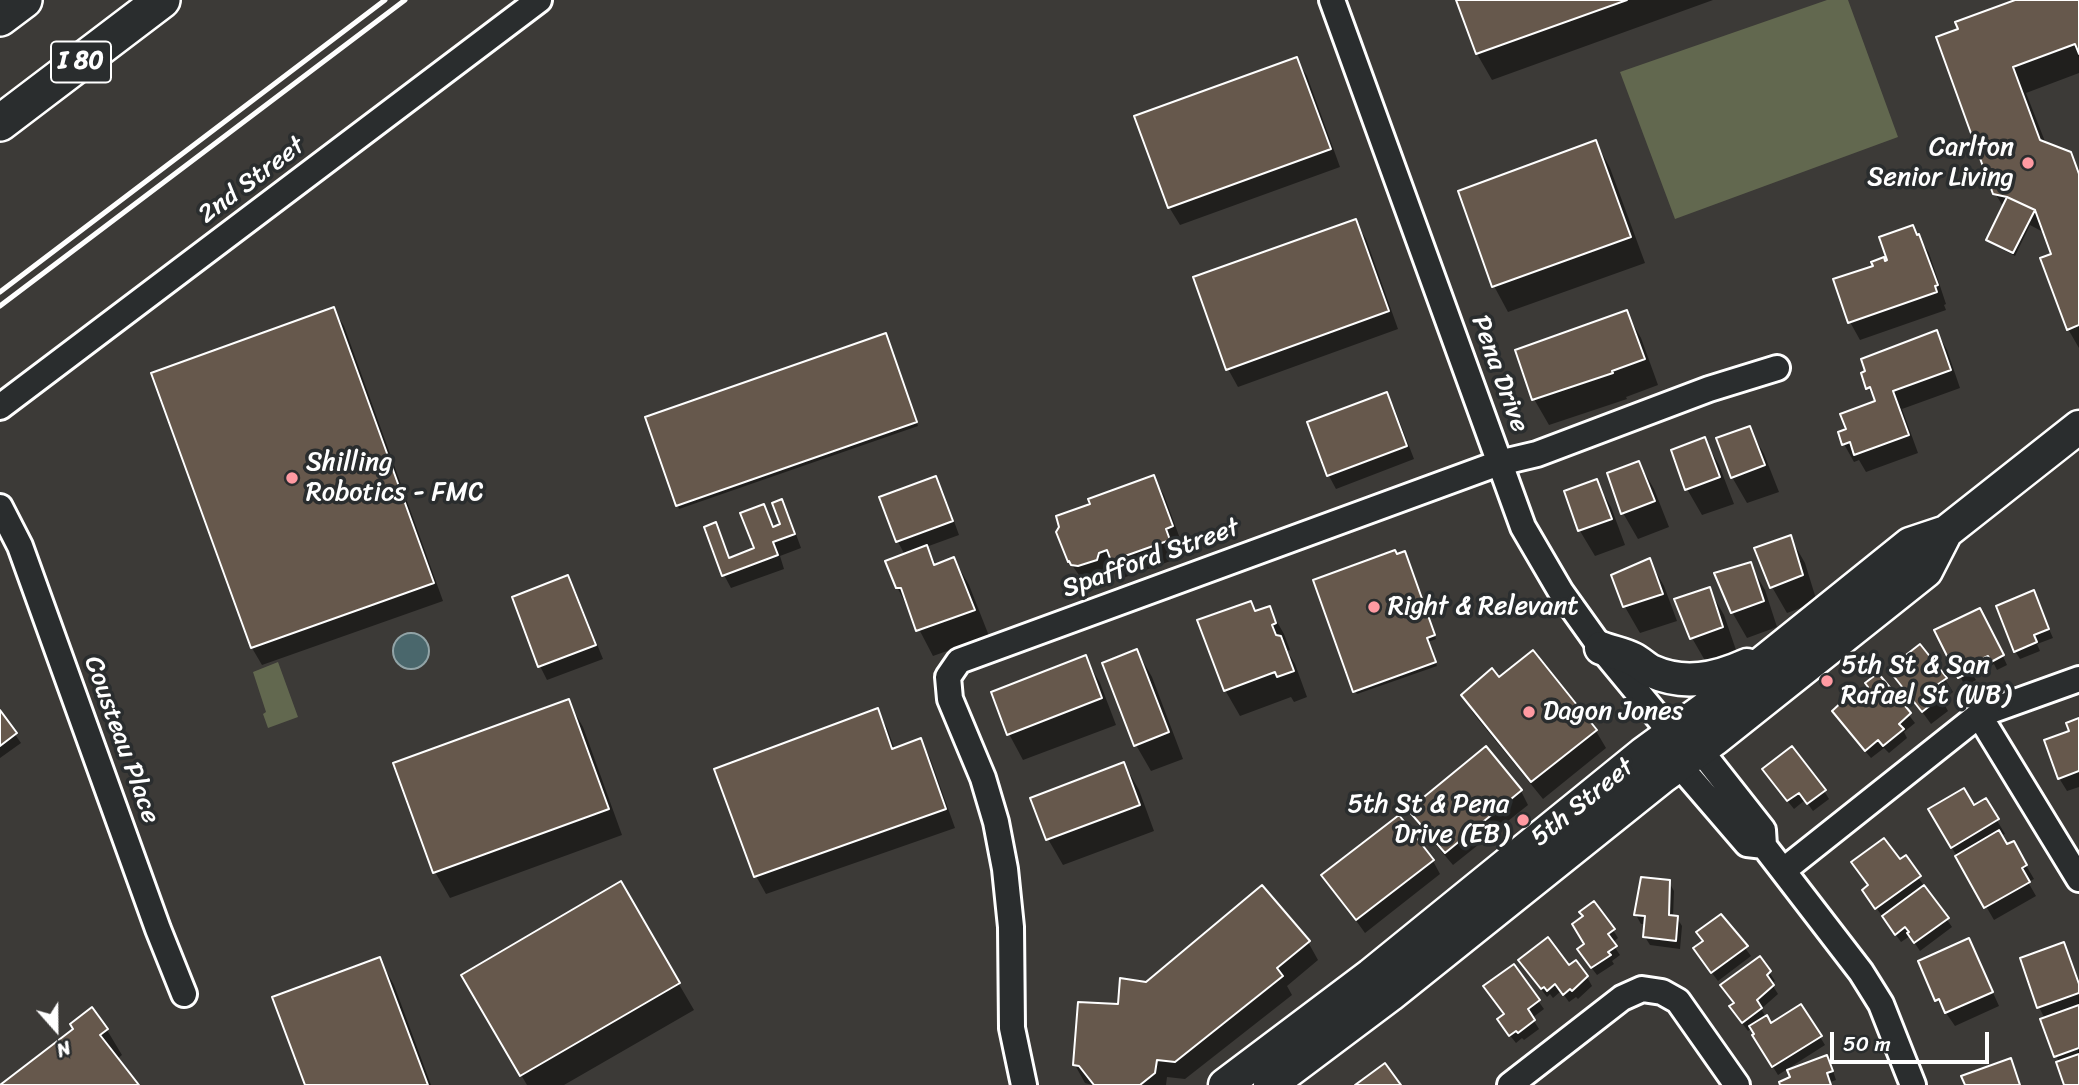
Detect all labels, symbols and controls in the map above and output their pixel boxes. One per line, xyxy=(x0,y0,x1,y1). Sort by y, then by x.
road number: I 80 xyxy=(51,42,111,82)
street label: 2nd Street xyxy=(193,131,311,231)
place label: Carlton Senior Living xyxy=(1867,132,2014,194)
marker: Carlton Senior Living xyxy=(2020,155,2036,171)
street label: Pena Drive xyxy=(1464,311,1534,437)
place label: Shilling Robotics - FMC xyxy=(306,447,483,508)
marker: Shilling Robotics - FMC xyxy=(284,470,300,486)
street label: Spafford Street xyxy=(1058,513,1244,605)
place label: Right & Relevant xyxy=(1388,591,1579,623)
marker: Right & Relevant xyxy=(1366,599,1382,615)
place label: 5th St & San Rafael St (WB) xyxy=(1841,650,2011,712)
street label: Cousteau Place xyxy=(76,652,166,828)
marker: 5th St & San Rafael St (WB) xyxy=(1819,673,1835,689)
place label: Dagon Jones xyxy=(1543,696,1683,728)
marker: Dagon Jones xyxy=(1521,704,1537,720)
street label: 5th Street xyxy=(1525,752,1641,854)
place label: 5th St & Pena Drive (EB) xyxy=(1347,789,1509,850)
marker: 5th St & Pena Drive (EB) xyxy=(1515,812,1531,828)
north arrow xyxy=(21,994,91,1064)
scale bar xyxy=(1834,1018,1993,1062)
text: 50 m xyxy=(1843,1025,1891,1063)
text: N xyxy=(52,1031,76,1067)

